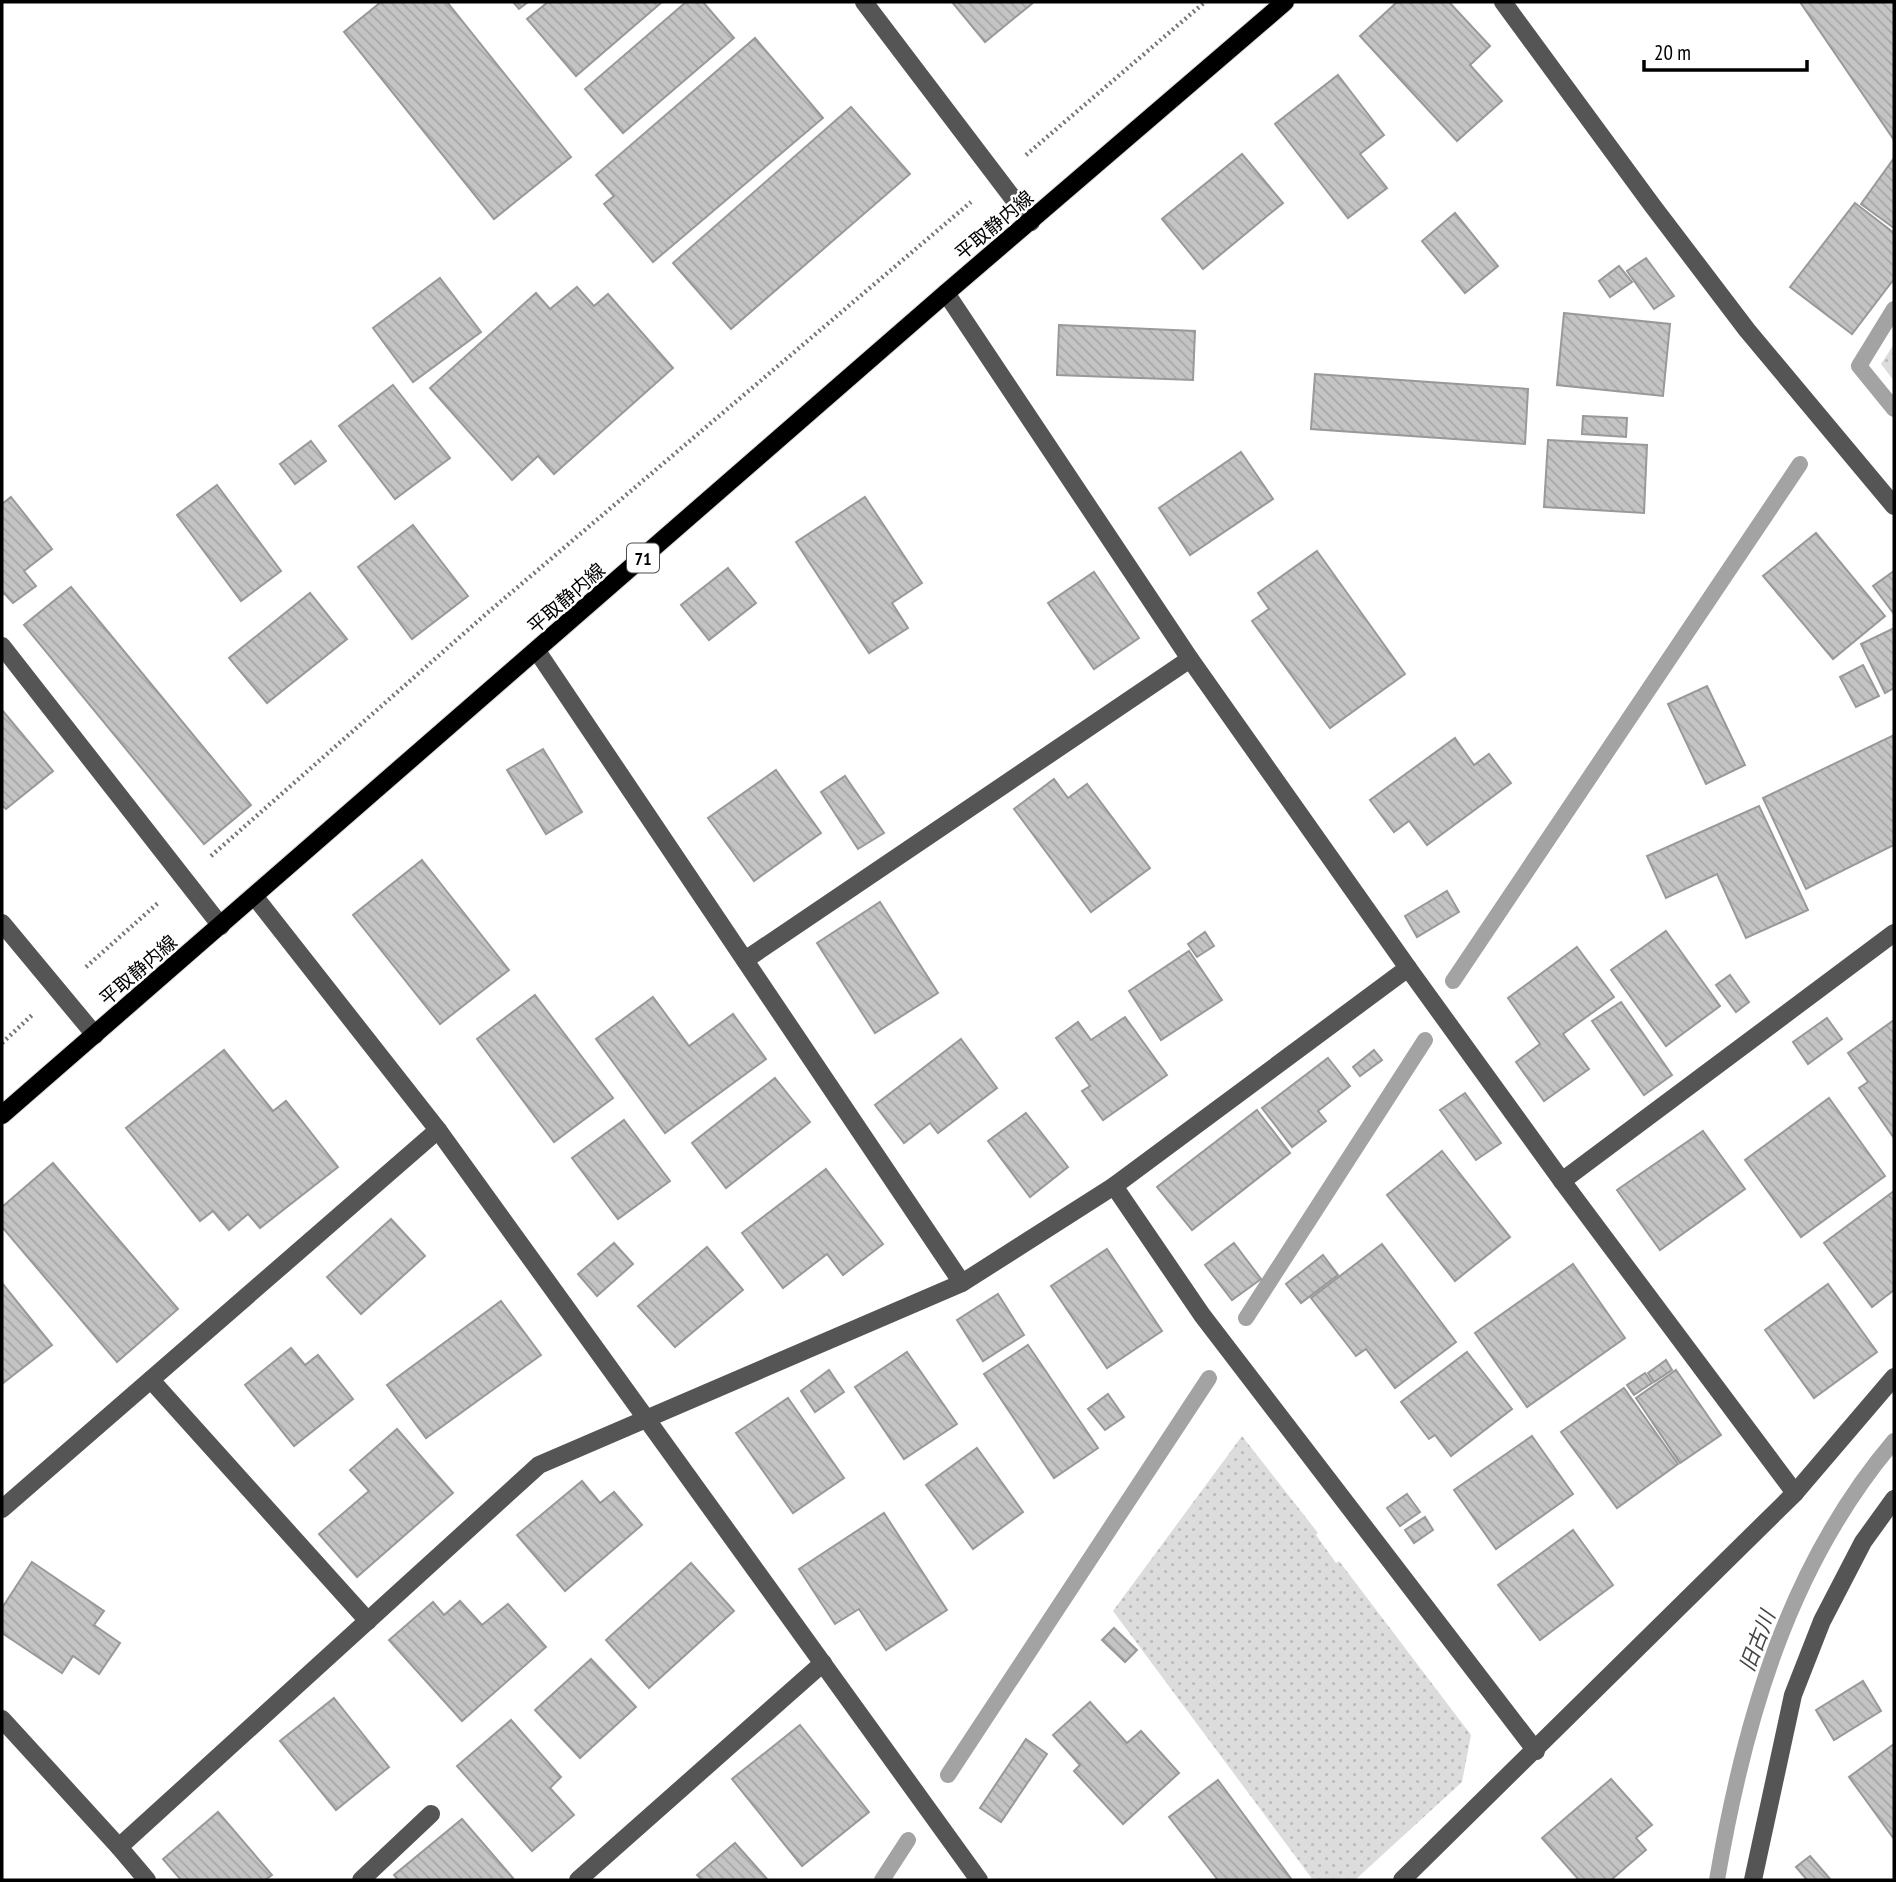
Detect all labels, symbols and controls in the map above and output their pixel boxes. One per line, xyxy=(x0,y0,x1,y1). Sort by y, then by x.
scale bar xyxy=(1644,28,1807,72)
text: 20 m xyxy=(1654,39,1691,66)
street label: 平取静内線 xyxy=(950,185,1038,265)
road number: 71 xyxy=(627,544,659,572)
street label: 平取静内線 xyxy=(522,558,610,638)
street label: 平取静内線 xyxy=(94,930,182,1010)
water label: 旧古川 xyxy=(1733,1605,1782,1675)

